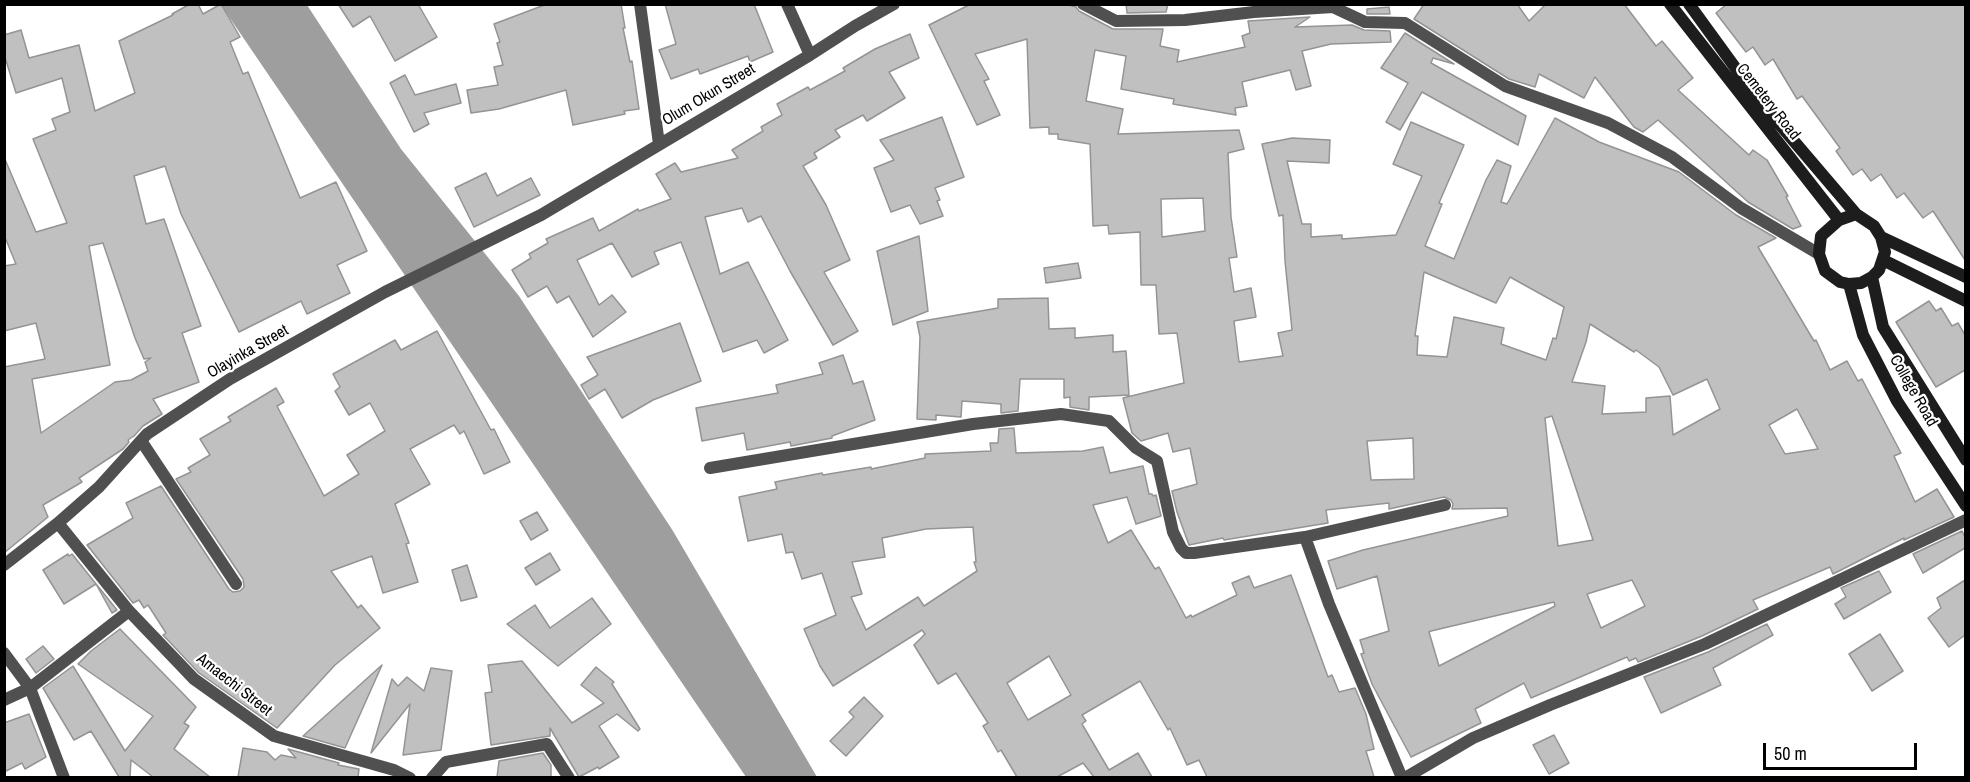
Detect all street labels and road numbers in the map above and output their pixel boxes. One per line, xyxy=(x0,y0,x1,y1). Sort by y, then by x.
street label: Olum Okun Street xyxy=(659,60,759,130)
street label: Cemetery Road xyxy=(1732,60,1804,144)
street label: Olayinka Street xyxy=(204,321,292,383)
street label: College Road xyxy=(1885,352,1941,430)
street label: Amaechi Street xyxy=(192,650,276,720)

